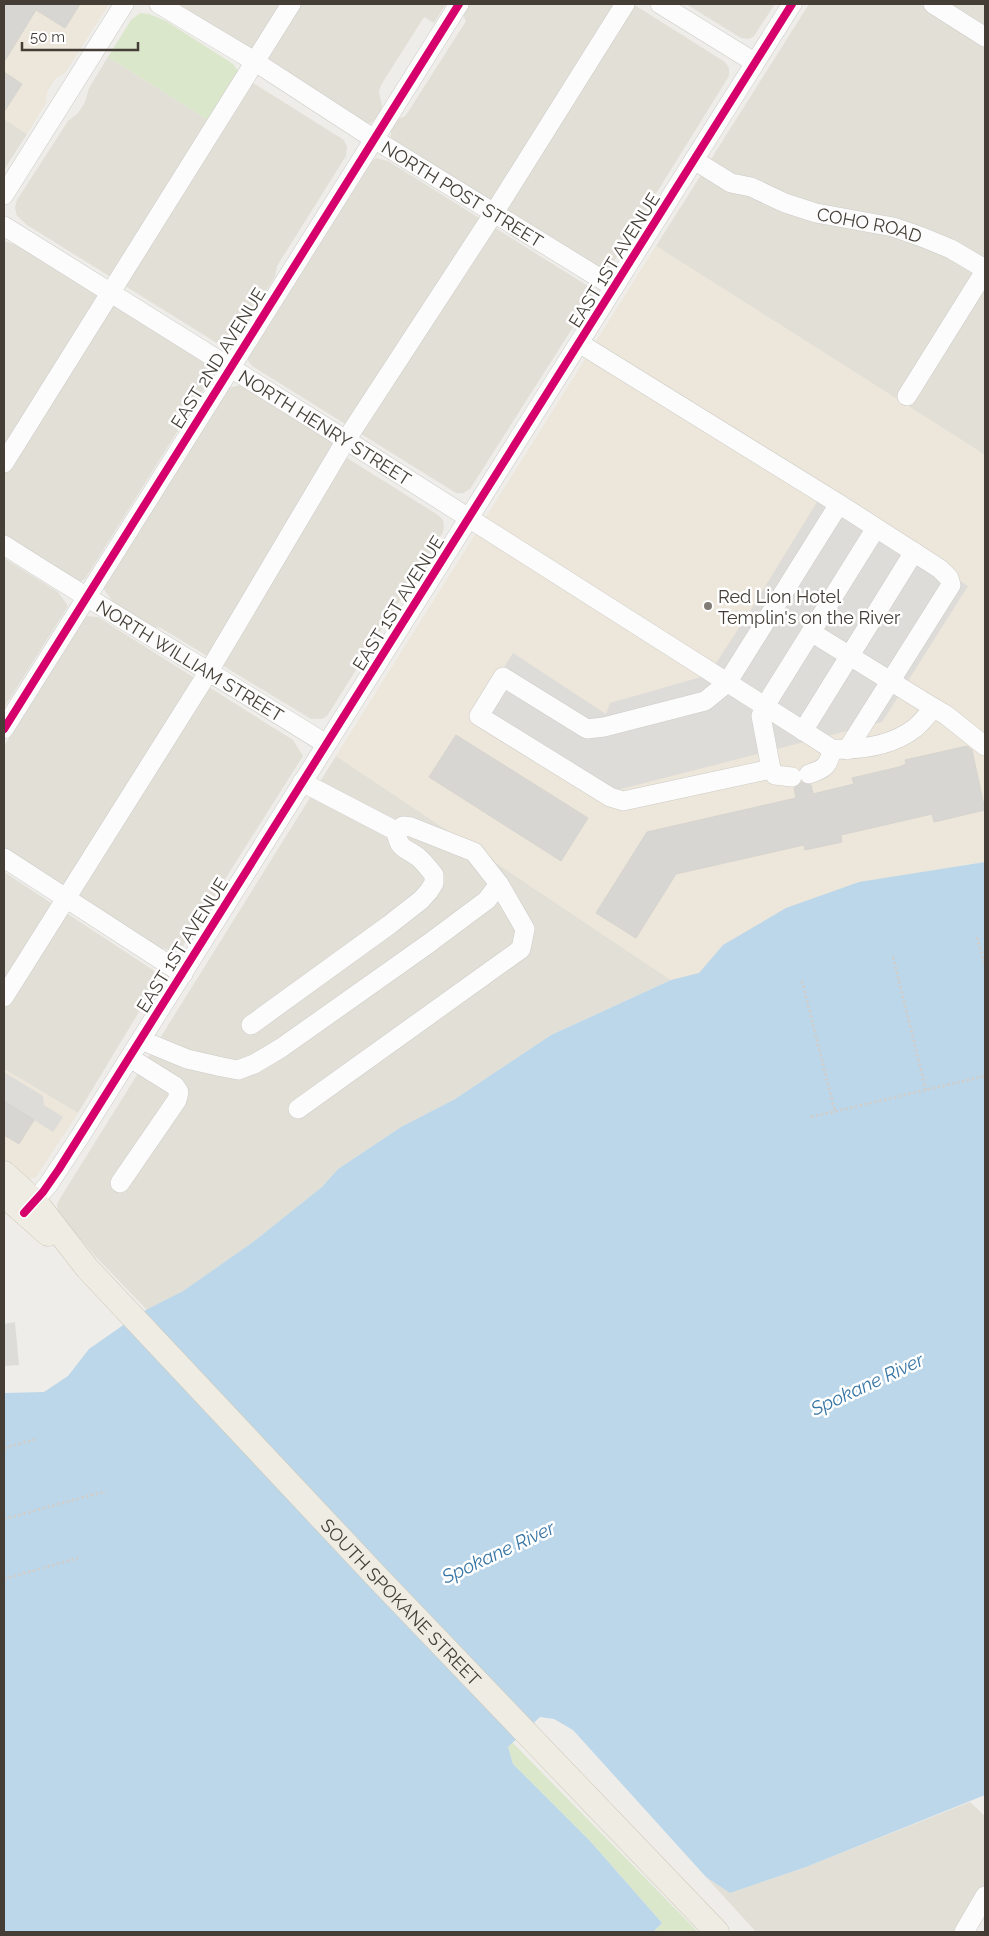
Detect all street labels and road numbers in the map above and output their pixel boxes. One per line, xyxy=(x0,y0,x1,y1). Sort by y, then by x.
street label: NORTH POST STREET xyxy=(378,136,547,251)
street label: EAST 1ST AVENUE xyxy=(564,189,664,331)
street label: COHO ROAD xyxy=(815,203,925,247)
street label: EAST 2ND AVENUE xyxy=(166,284,270,432)
street label: NORTH HENRY STREET xyxy=(235,365,415,489)
street label: EAST 1ST AVENUE xyxy=(348,532,448,674)
street label: NORTH WILLIAM STREET xyxy=(93,595,287,726)
street label: EAST 1ST AVENUE xyxy=(132,874,232,1016)
street label: SOUTH SPOKANE STREET xyxy=(317,1514,485,1690)

